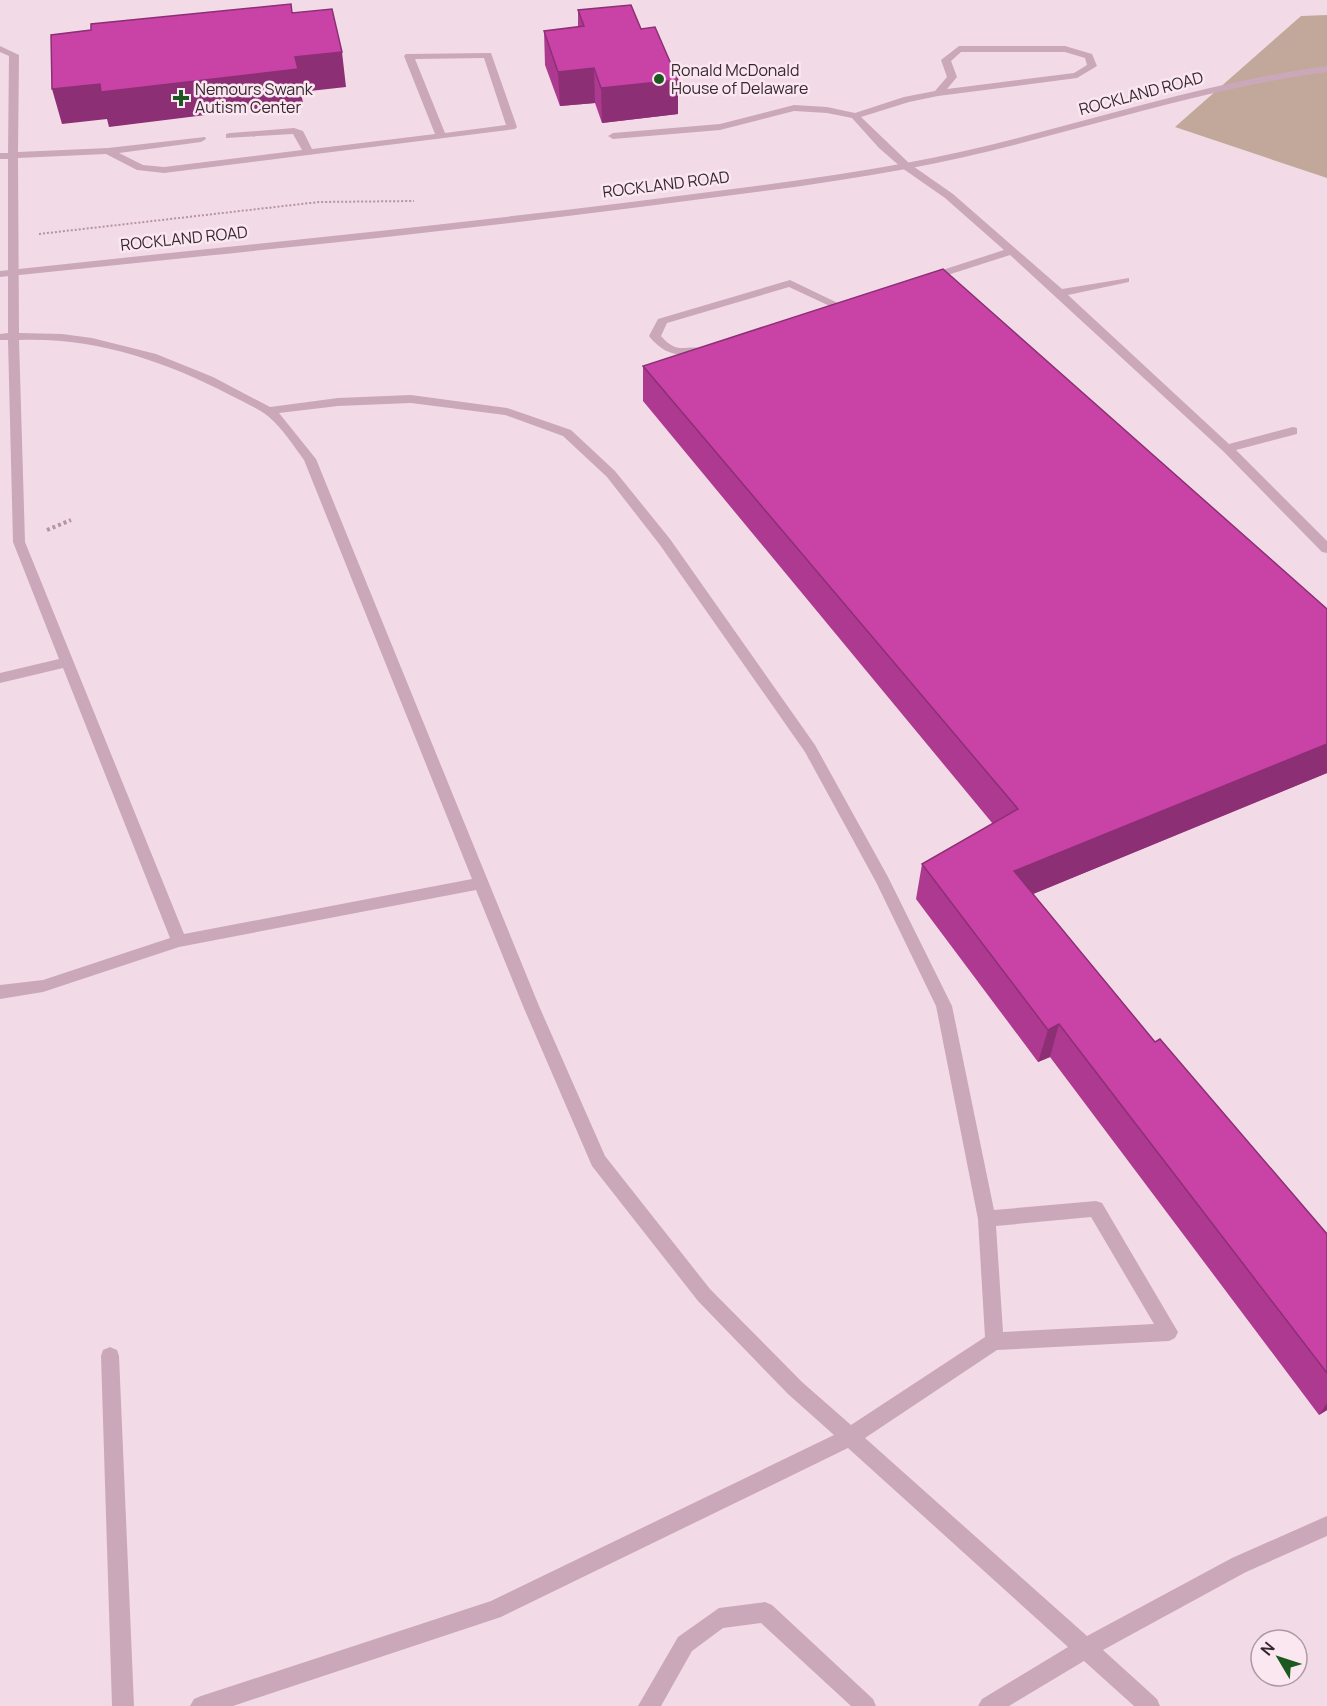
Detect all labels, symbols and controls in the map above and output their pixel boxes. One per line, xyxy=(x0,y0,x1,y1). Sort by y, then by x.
place label: Ronald McDonald House of Delaware xyxy=(671,59,808,99)
street label: ROCKLAND ROAD xyxy=(1076,66,1206,120)
marker: Ronald McDonald House of Delaware xyxy=(652,72,666,86)
place label: Nemours Swank Autism Center xyxy=(195,78,314,118)
marker: Nemours Swank Autism Center xyxy=(172,89,190,107)
street label: ROCKLAND ROAD xyxy=(601,165,731,203)
street label: ROCKLAND ROAD xyxy=(119,220,249,256)
north arrow xyxy=(1249,1628,1309,1688)
text: N xyxy=(1255,1637,1280,1660)

